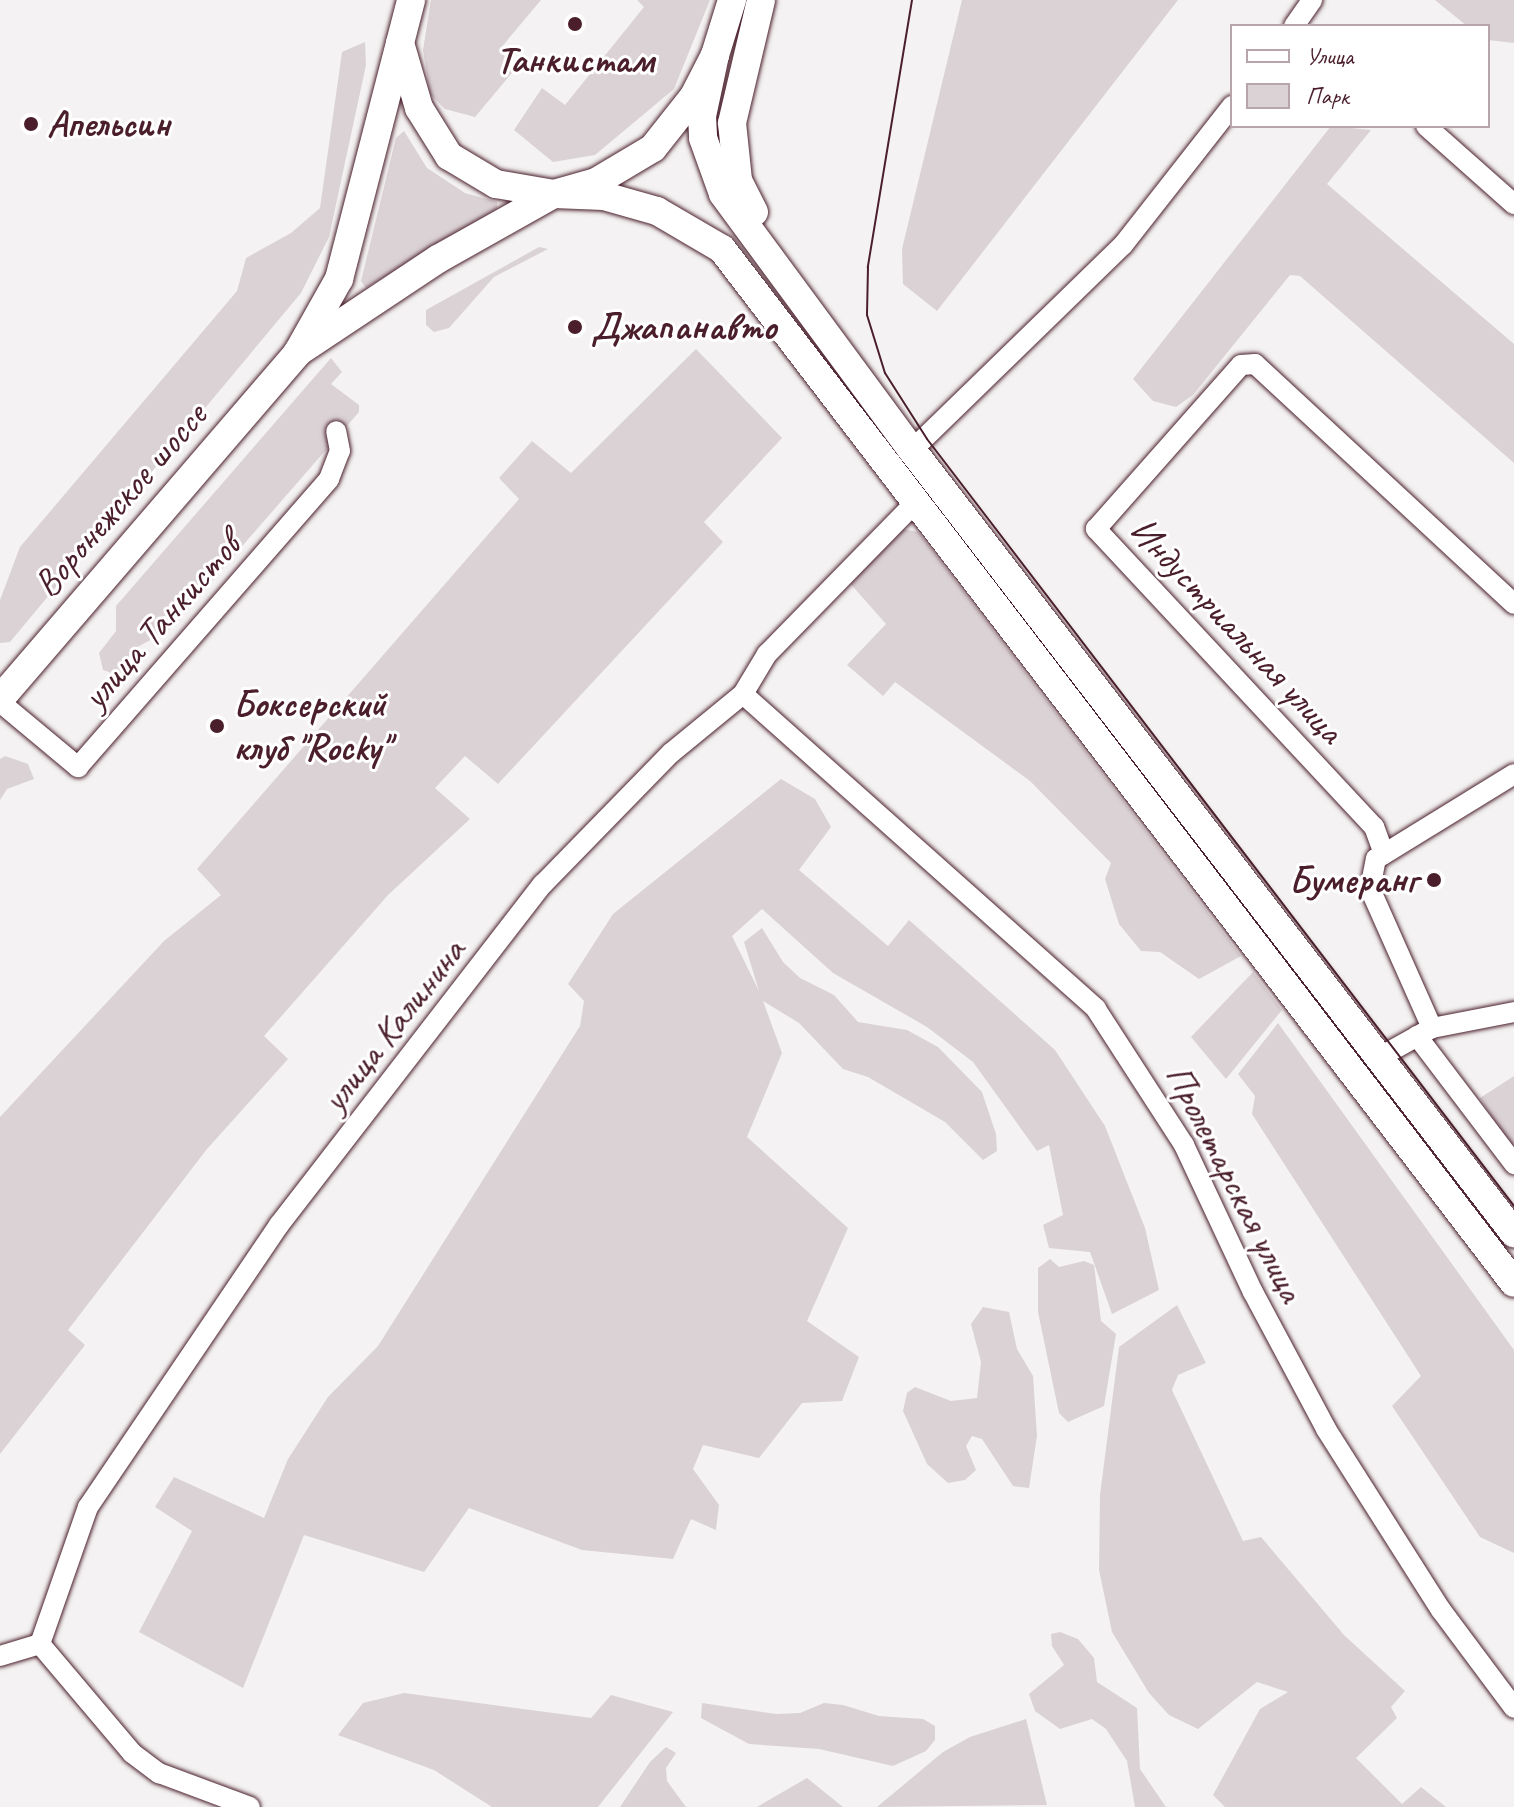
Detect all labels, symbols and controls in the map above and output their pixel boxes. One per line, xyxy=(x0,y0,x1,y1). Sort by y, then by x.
marker: Танкистам xyxy=(566,15,584,33)
legend xyxy=(1230,24,1490,128)
place label: Танкистам xyxy=(496,37,654,83)
text: Улица xyxy=(1306,41,1354,71)
text: Парк xyxy=(1306,81,1349,111)
place label: Апельсин xyxy=(47,101,170,147)
marker: Апельсин xyxy=(22,115,40,133)
place label: Джапанавто xyxy=(591,304,776,350)
marker: Джапанавто xyxy=(566,318,584,336)
street label: Воронежское шоссе xyxy=(23,393,217,607)
street label: Индустриальная улица xyxy=(1120,506,1354,754)
street label: улица Танкистов xyxy=(73,524,249,718)
place label: Боксерский клуб "Rocky" xyxy=(233,681,389,770)
marker: Боксерский клуб "Rocky" xyxy=(208,717,226,735)
place label: Бумеранг xyxy=(1289,857,1418,903)
marker: Бумеранг xyxy=(1425,871,1443,889)
street label: улица Калинина xyxy=(311,929,475,1121)
street label: Пролетарская улица xyxy=(1155,1056,1315,1310)

